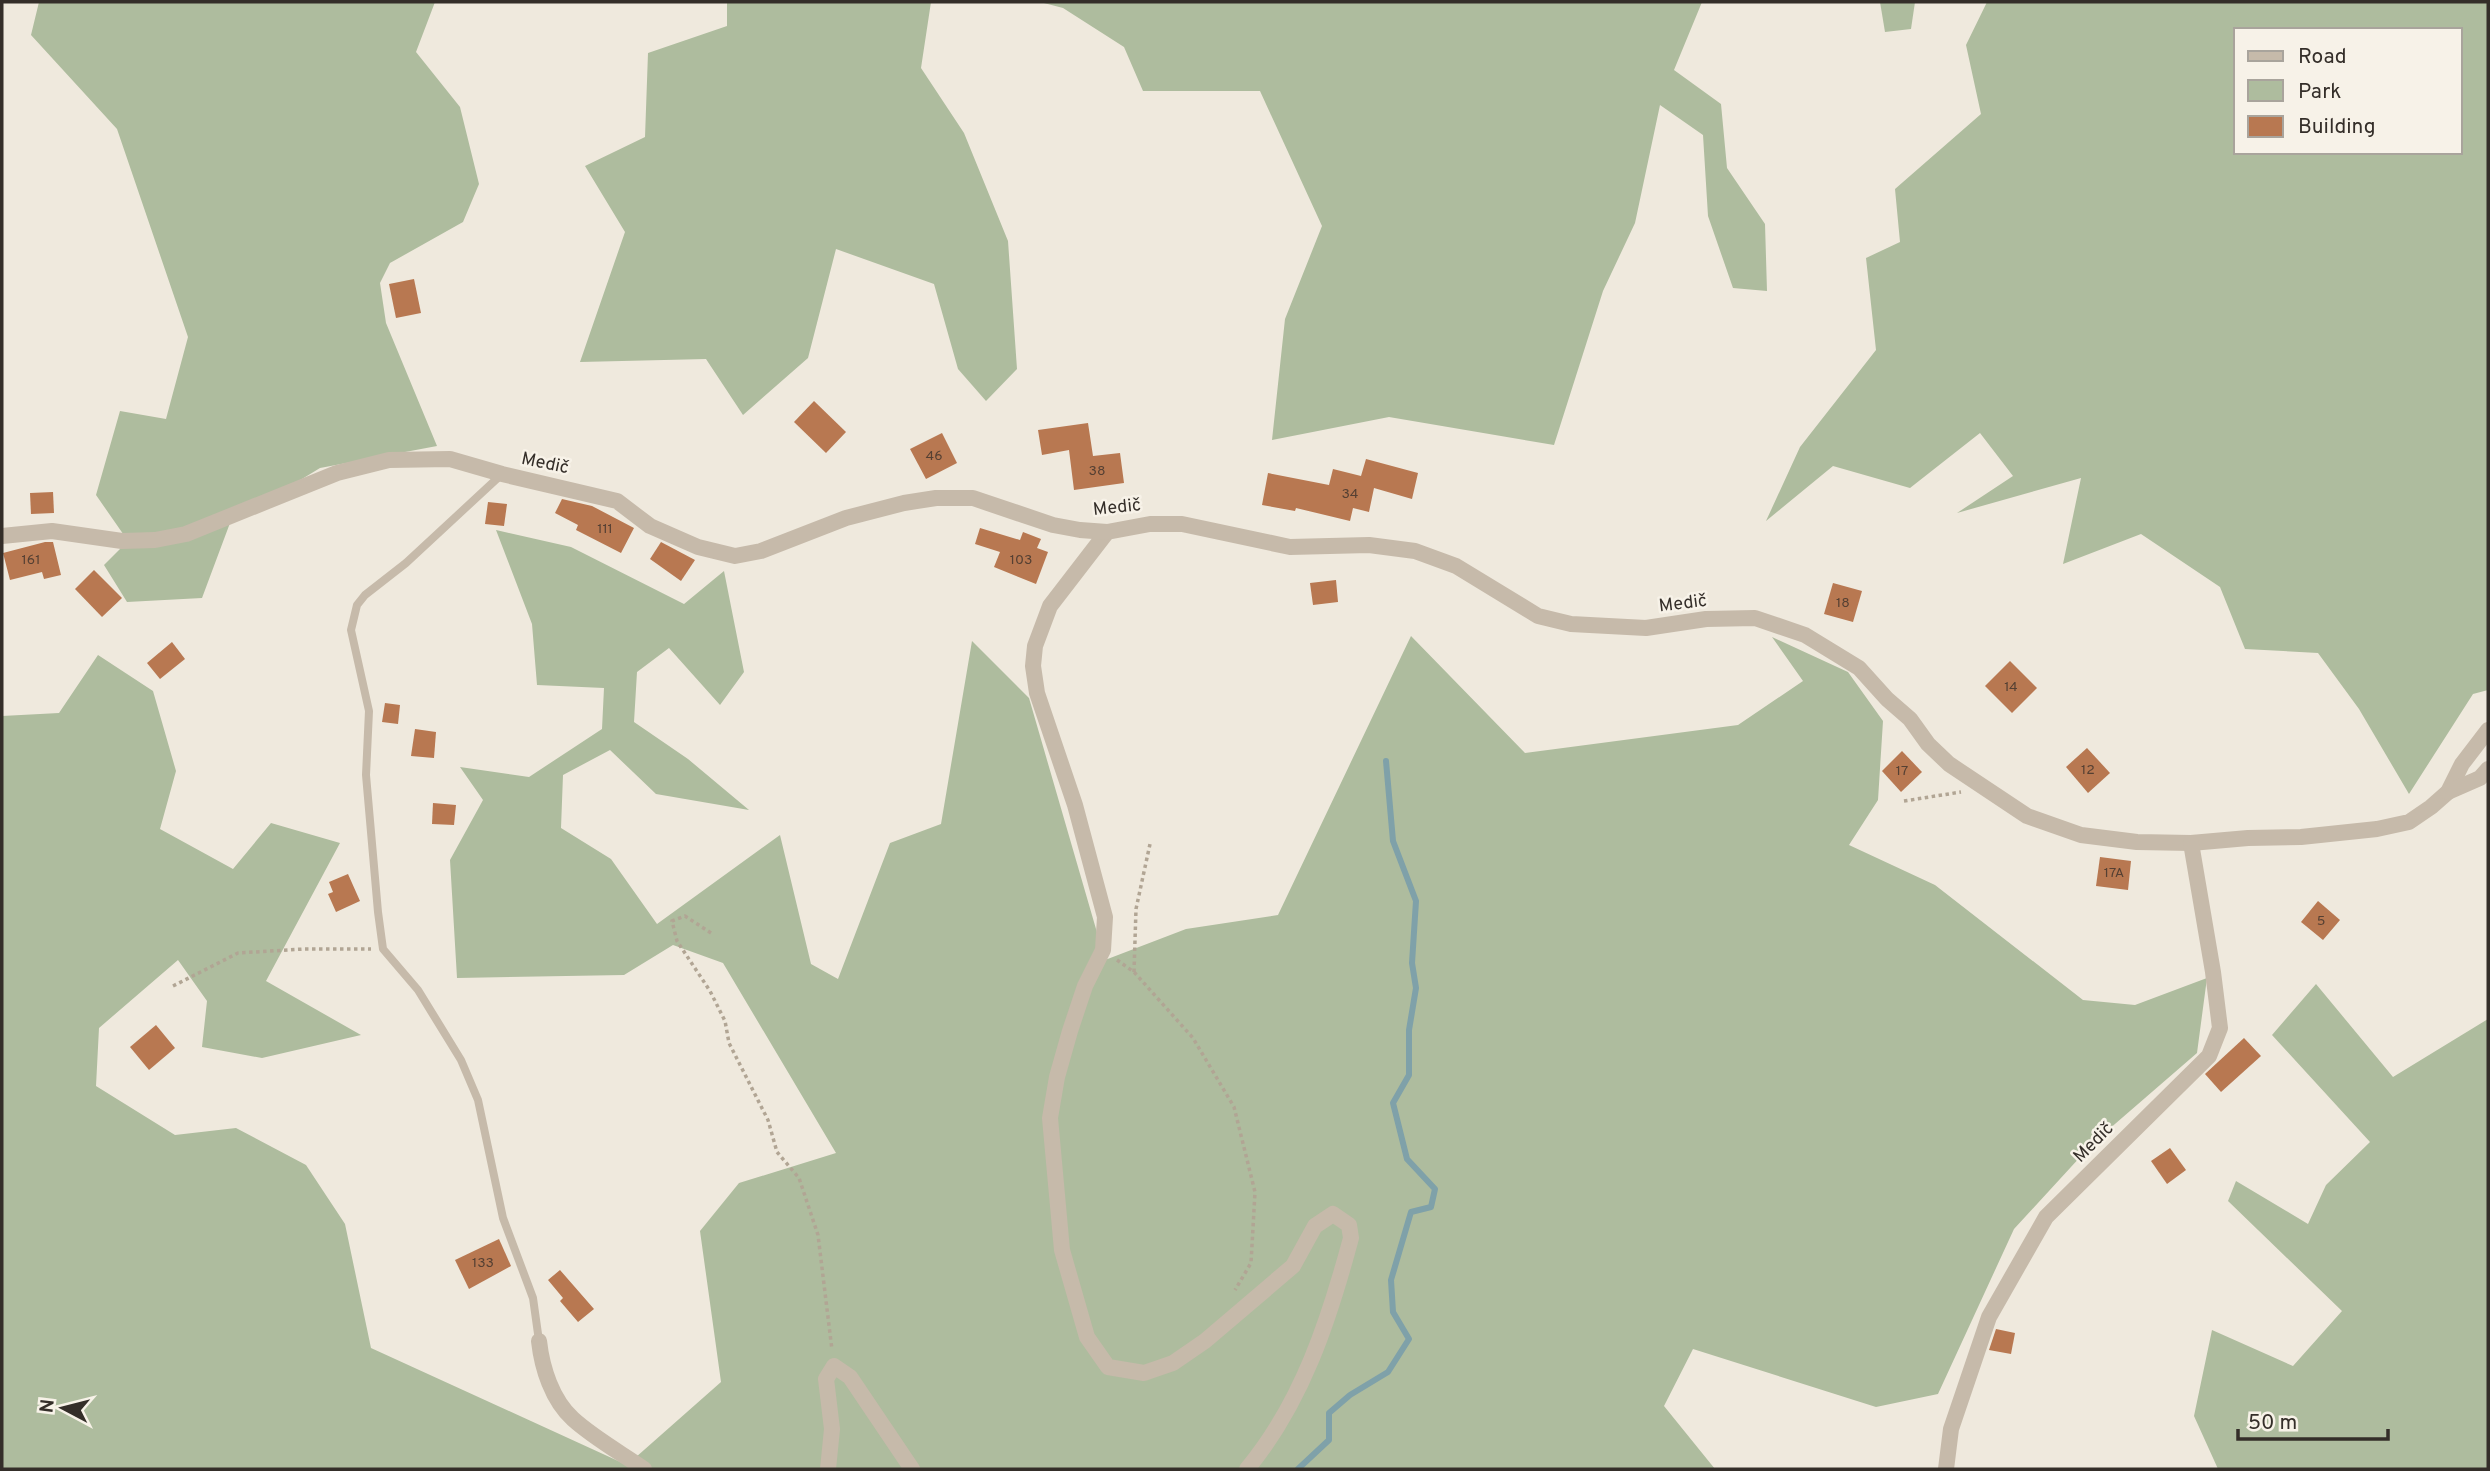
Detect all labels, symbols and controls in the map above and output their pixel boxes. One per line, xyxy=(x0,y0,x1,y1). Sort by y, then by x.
legend xyxy=(2234,28,2462,154)
text: Road xyxy=(2298,44,2347,71)
text: Park xyxy=(2298,79,2341,106)
text: Building xyxy=(2298,114,2376,141)
street label: Medič xyxy=(519,448,571,480)
house number: 46 xyxy=(925,448,943,465)
house number: 38 xyxy=(1089,463,1105,480)
house number: 34 xyxy=(1341,486,1359,503)
street label: Medič xyxy=(1092,494,1142,522)
house number: 111 xyxy=(597,521,613,538)
house number: 161 xyxy=(22,552,40,569)
house number: 103 xyxy=(1010,552,1032,569)
street label: Medič xyxy=(1658,590,1708,618)
house number: 18 xyxy=(1836,595,1850,612)
house number: 14 xyxy=(2004,679,2018,696)
house number: 12 xyxy=(2081,762,2095,779)
house number: 17 xyxy=(1896,763,1908,780)
house number: 17A xyxy=(2104,865,2124,882)
house number: 5 xyxy=(2317,913,2325,930)
street label: Medič xyxy=(2069,1118,2119,1168)
house number: 133 xyxy=(472,1255,494,1272)
north arrow xyxy=(28,1373,98,1443)
text: N xyxy=(35,1398,61,1414)
scale bar xyxy=(2238,1398,2388,1442)
text: 50 m xyxy=(2248,1410,2297,1437)

